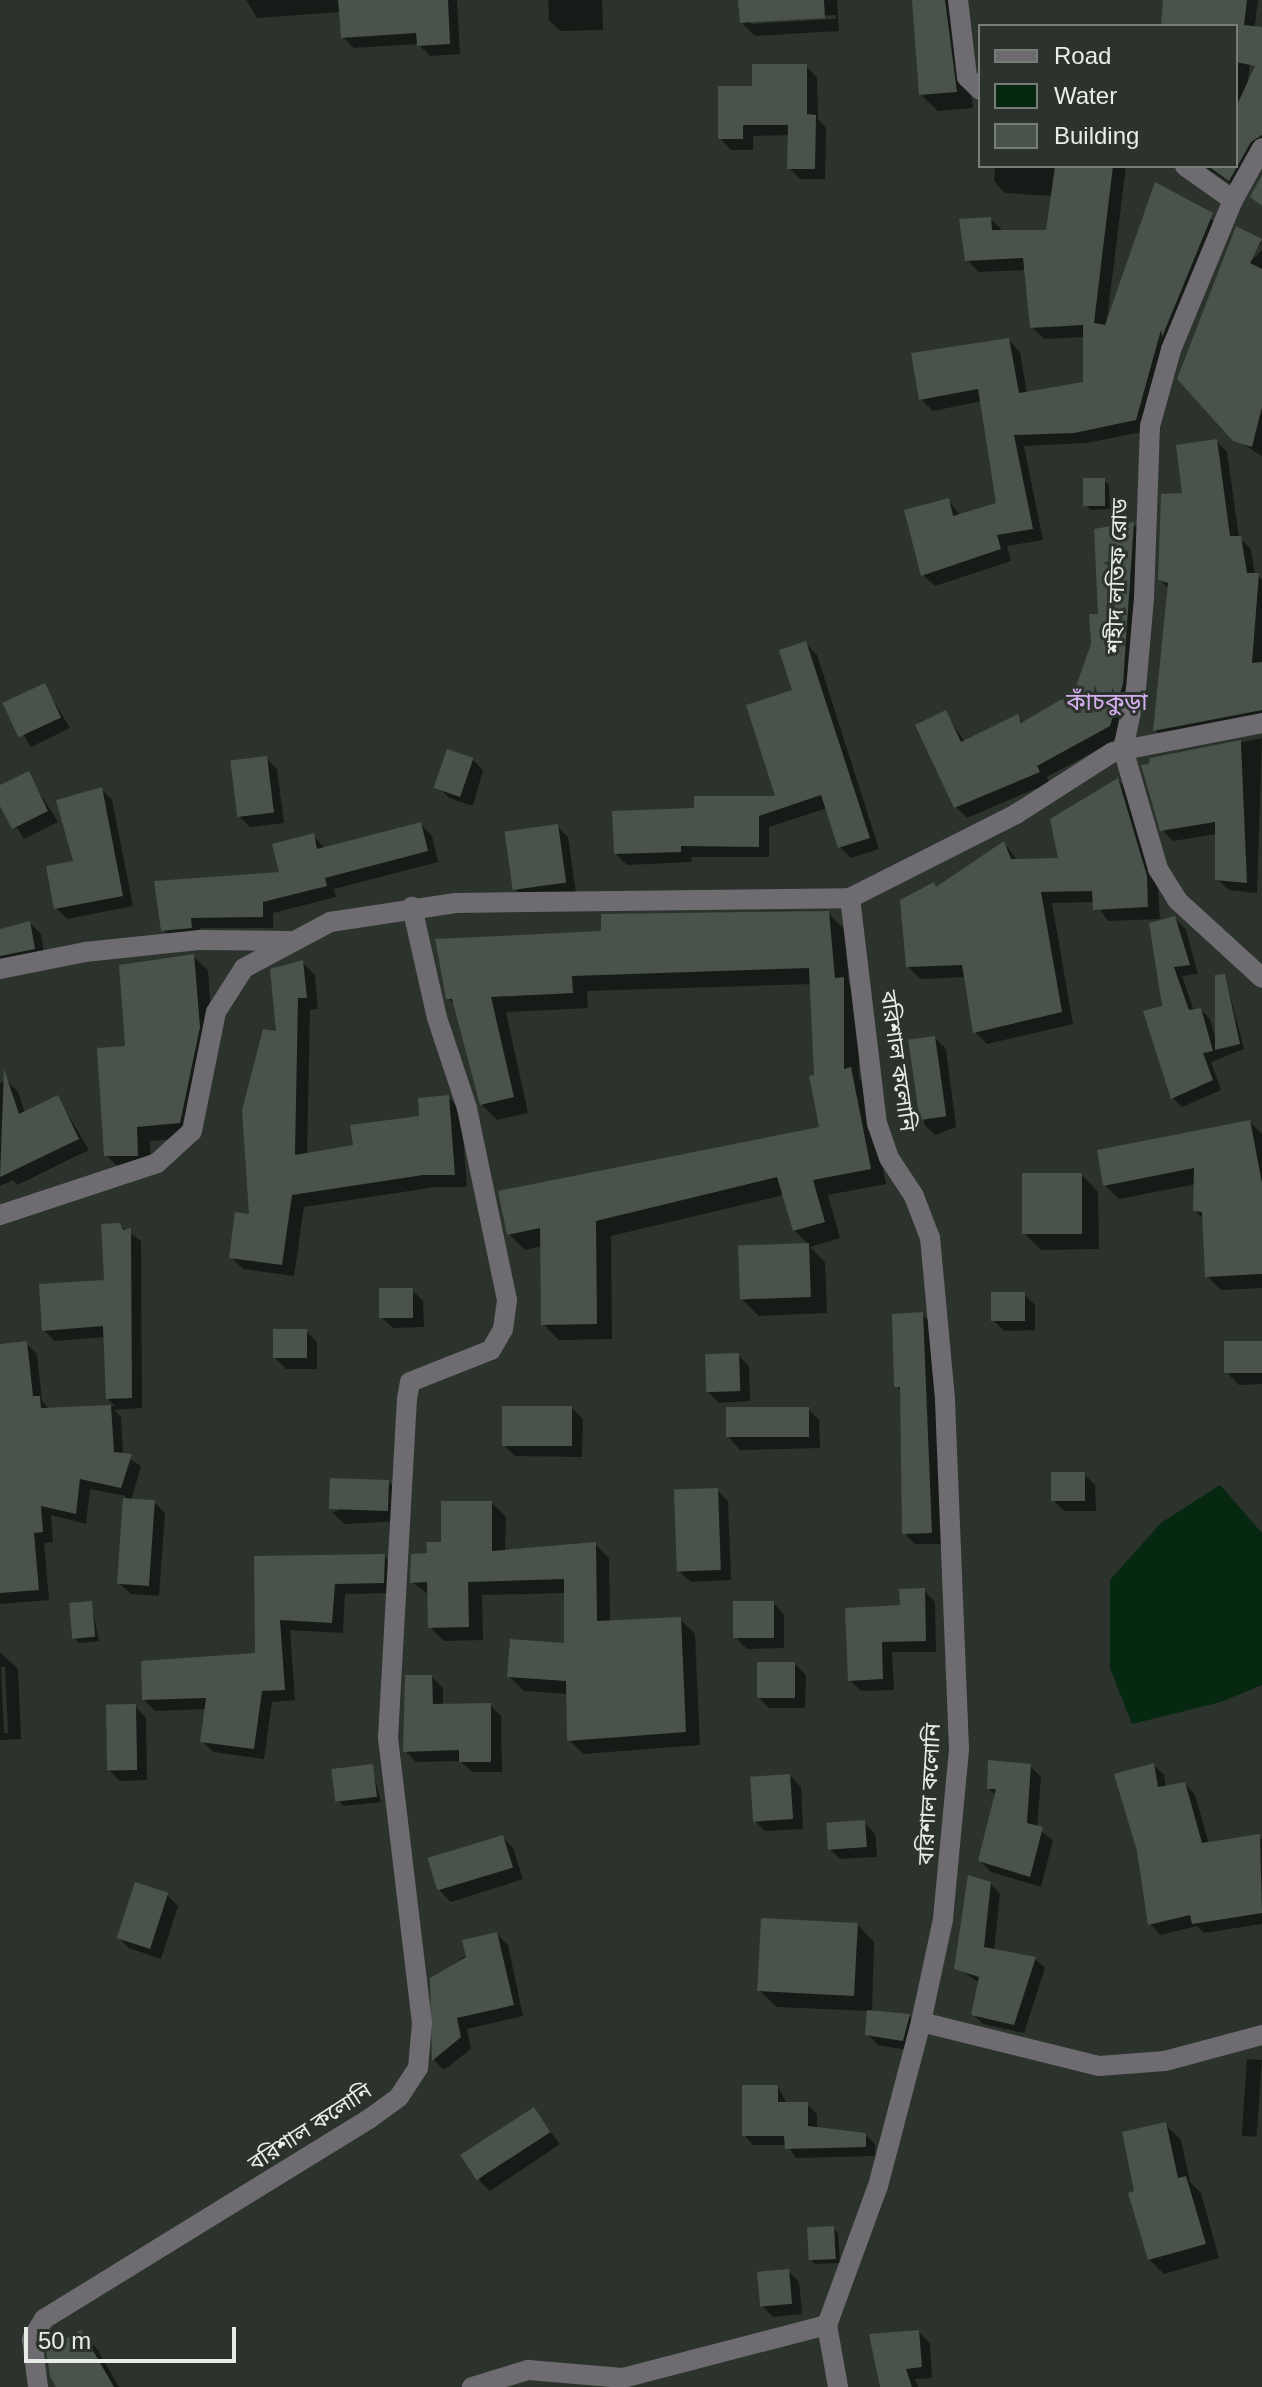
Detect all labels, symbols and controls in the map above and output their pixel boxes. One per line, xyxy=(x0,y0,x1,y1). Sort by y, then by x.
legend xyxy=(978,24,1238,168)
text: Road xyxy=(1054,42,1111,69)
text: Water xyxy=(1054,82,1117,109)
text: Building xyxy=(1054,122,1139,149)
street label: শহীদ লতিফ রোড xyxy=(1101,498,1133,654)
district label: কাঁচকুড়া xyxy=(1066,688,1148,716)
street label: বরিশাল কলোনি xyxy=(875,989,921,1133)
street label: বরিশাল কলোনি xyxy=(912,1722,946,1866)
street label: বরিশাল কলোনি xyxy=(243,2077,377,2177)
scale bar xyxy=(28,2311,240,2361)
text: 50 m xyxy=(38,2327,91,2354)

